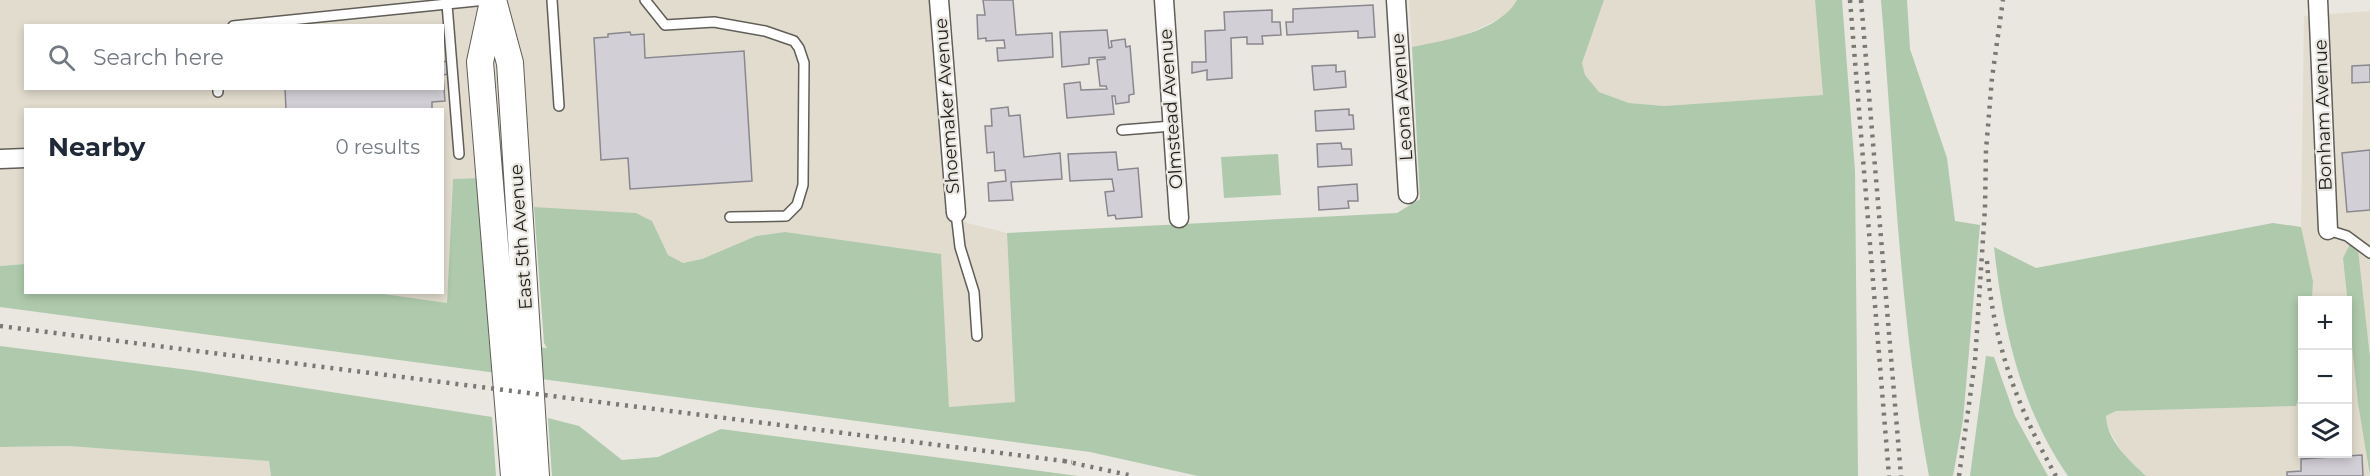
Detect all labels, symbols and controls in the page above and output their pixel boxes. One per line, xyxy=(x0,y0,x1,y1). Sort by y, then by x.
street label: Shoemaker Avenue xyxy=(930,17,964,195)
search box xyxy=(24,24,444,90)
street label: Olmstead Avenue xyxy=(1154,28,1188,190)
street label: Leona Avenue xyxy=(1387,32,1417,162)
street label: Bonham Avenue xyxy=(2309,39,2337,191)
icon: search xyxy=(45,41,78,74)
text: Search here xyxy=(93,44,224,71)
text: Nearby xyxy=(48,131,145,163)
text: 0 results xyxy=(335,135,420,159)
street label: East 5th Avenue xyxy=(505,163,537,310)
map controls xyxy=(2298,296,2352,458)
button: + xyxy=(2298,296,2352,350)
button: − xyxy=(2298,350,2352,404)
button: layers xyxy=(2298,404,2352,458)

